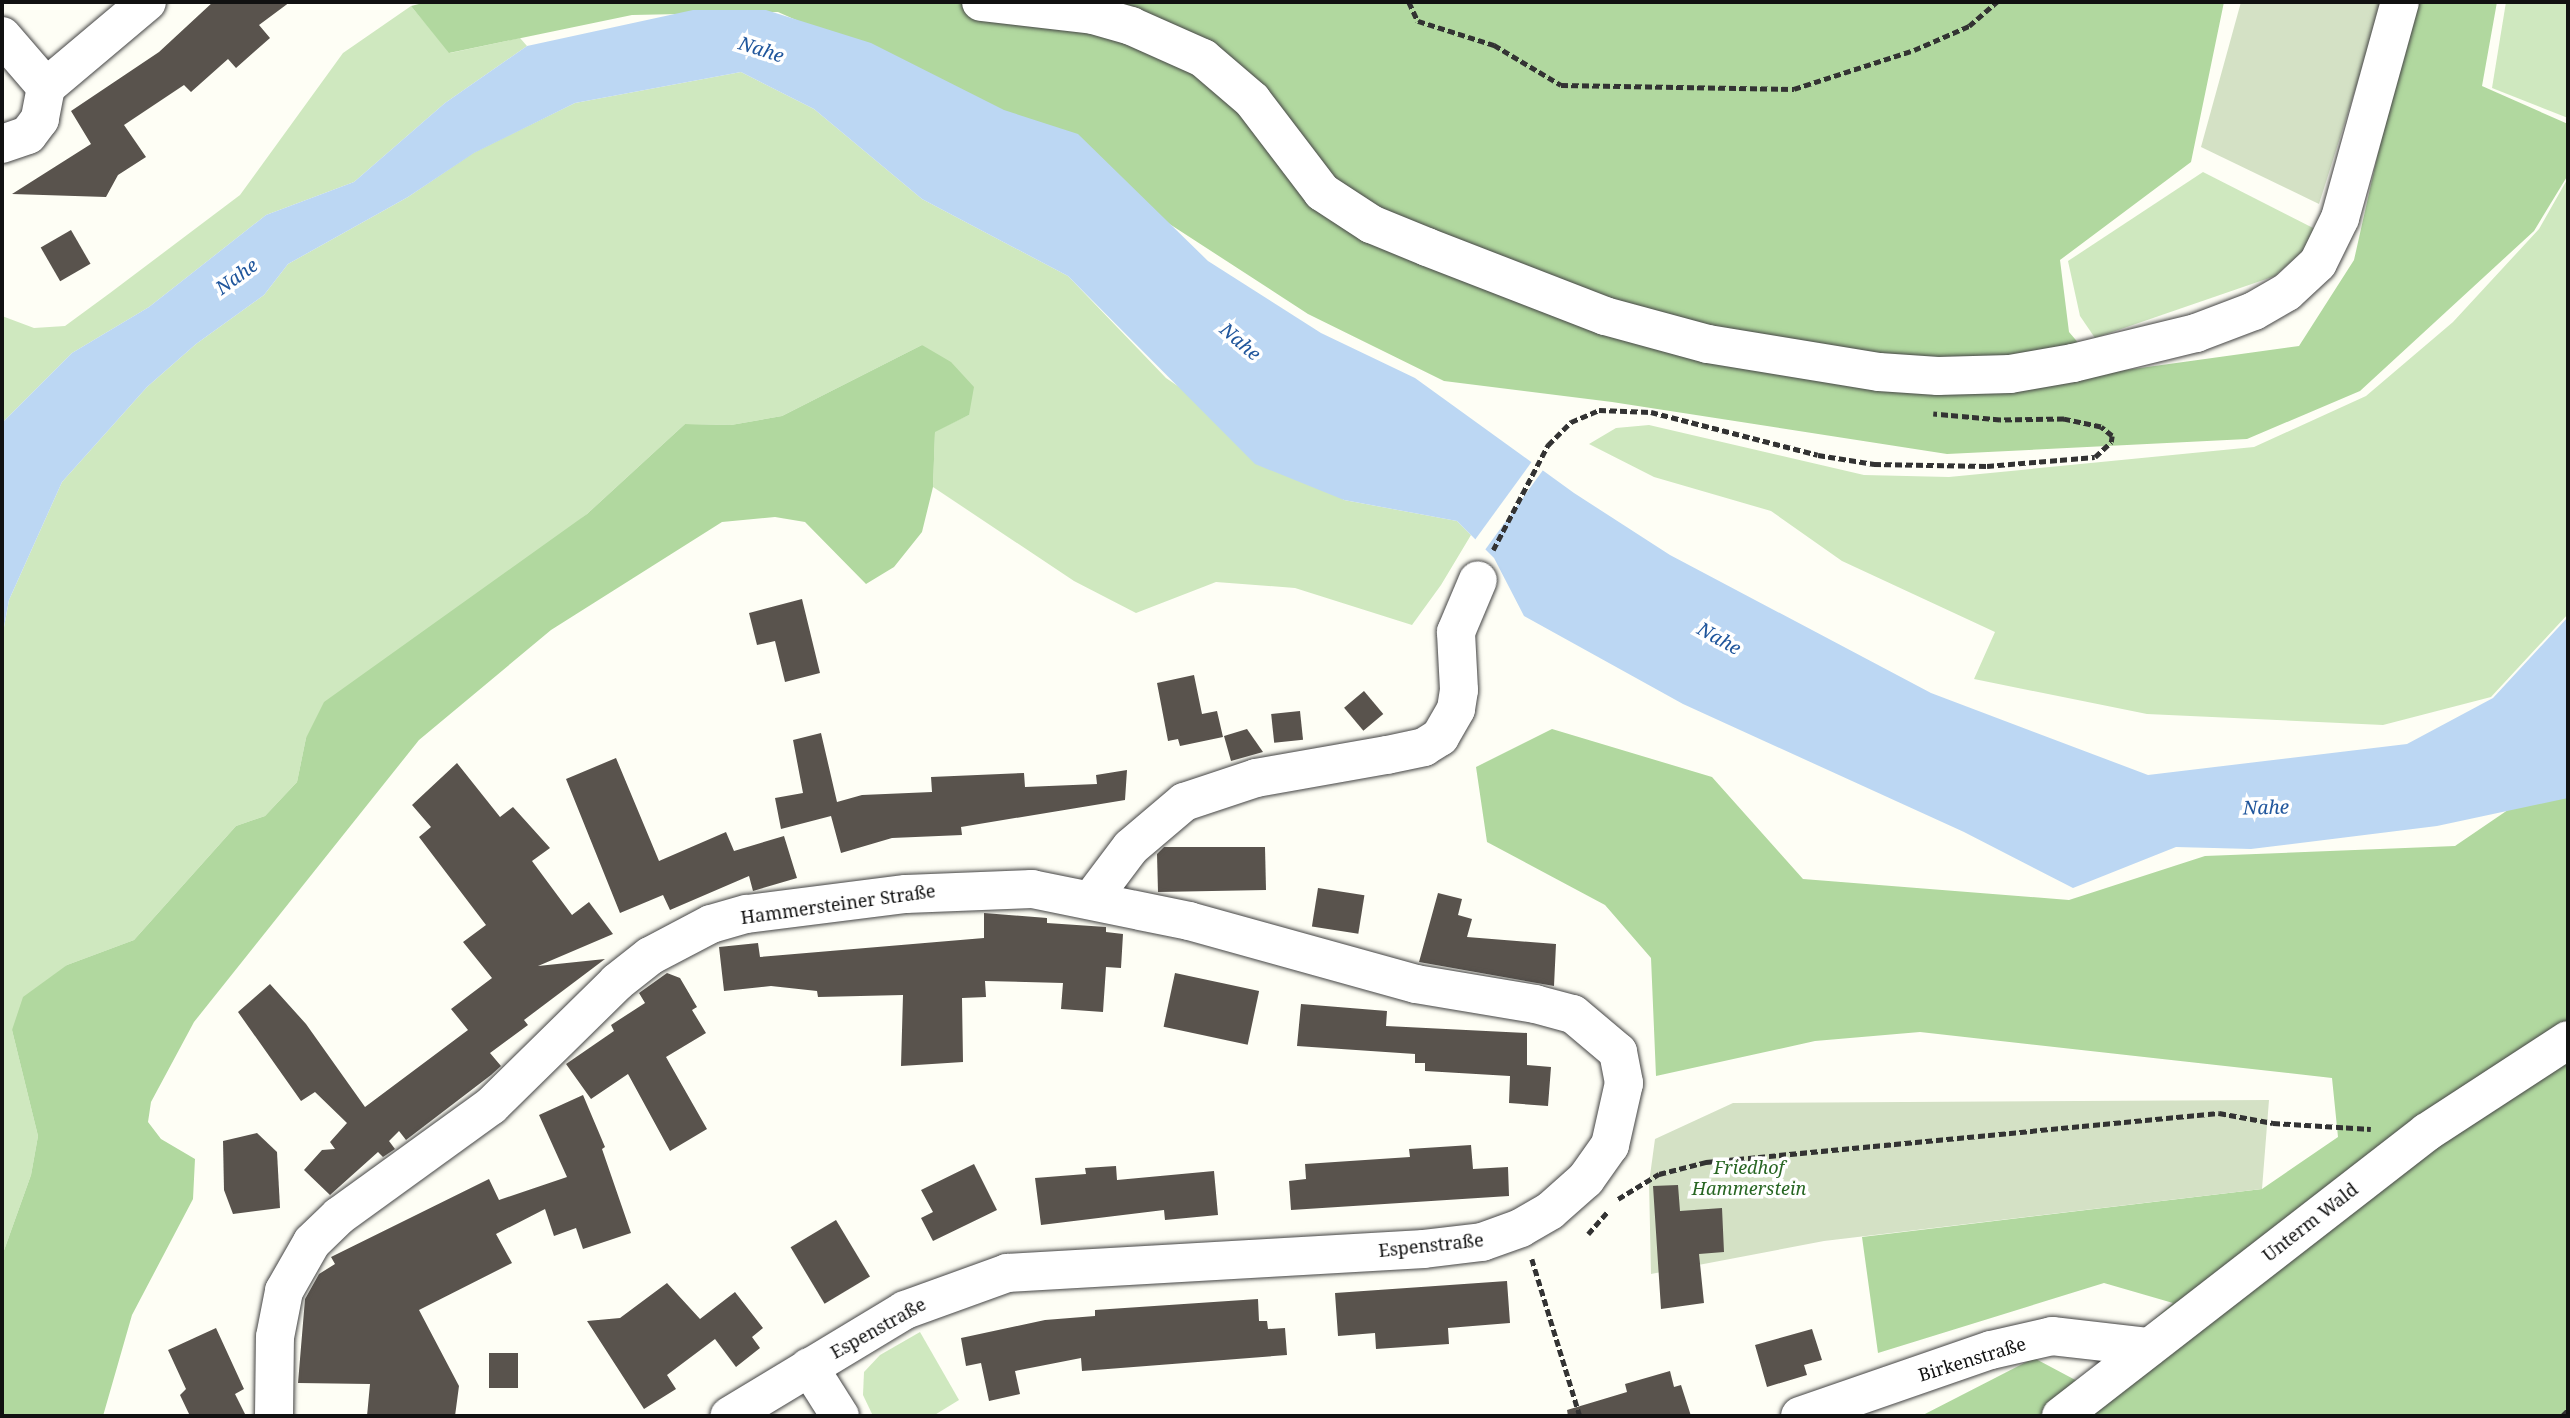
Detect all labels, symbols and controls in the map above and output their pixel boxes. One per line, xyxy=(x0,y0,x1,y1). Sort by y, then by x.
water label: Nahe xyxy=(735,32,787,68)
water label: Nahe xyxy=(212,254,262,300)
water label: Nahe xyxy=(1215,318,1265,366)
water label: Nahe xyxy=(1693,618,1745,660)
water label: Nahe xyxy=(2243,796,2289,820)
street label: Hammersteiner Straße xyxy=(739,880,937,928)
park label: Friedhof Hammerstein xyxy=(1692,1157,1806,1200)
street label: Unterm Wald xyxy=(2258,1178,2362,1266)
street label: Espenstraße xyxy=(1377,1229,1485,1261)
street label: Espenstraße xyxy=(827,1293,929,1363)
street label: Birkenstraße xyxy=(1916,1332,2028,1386)

